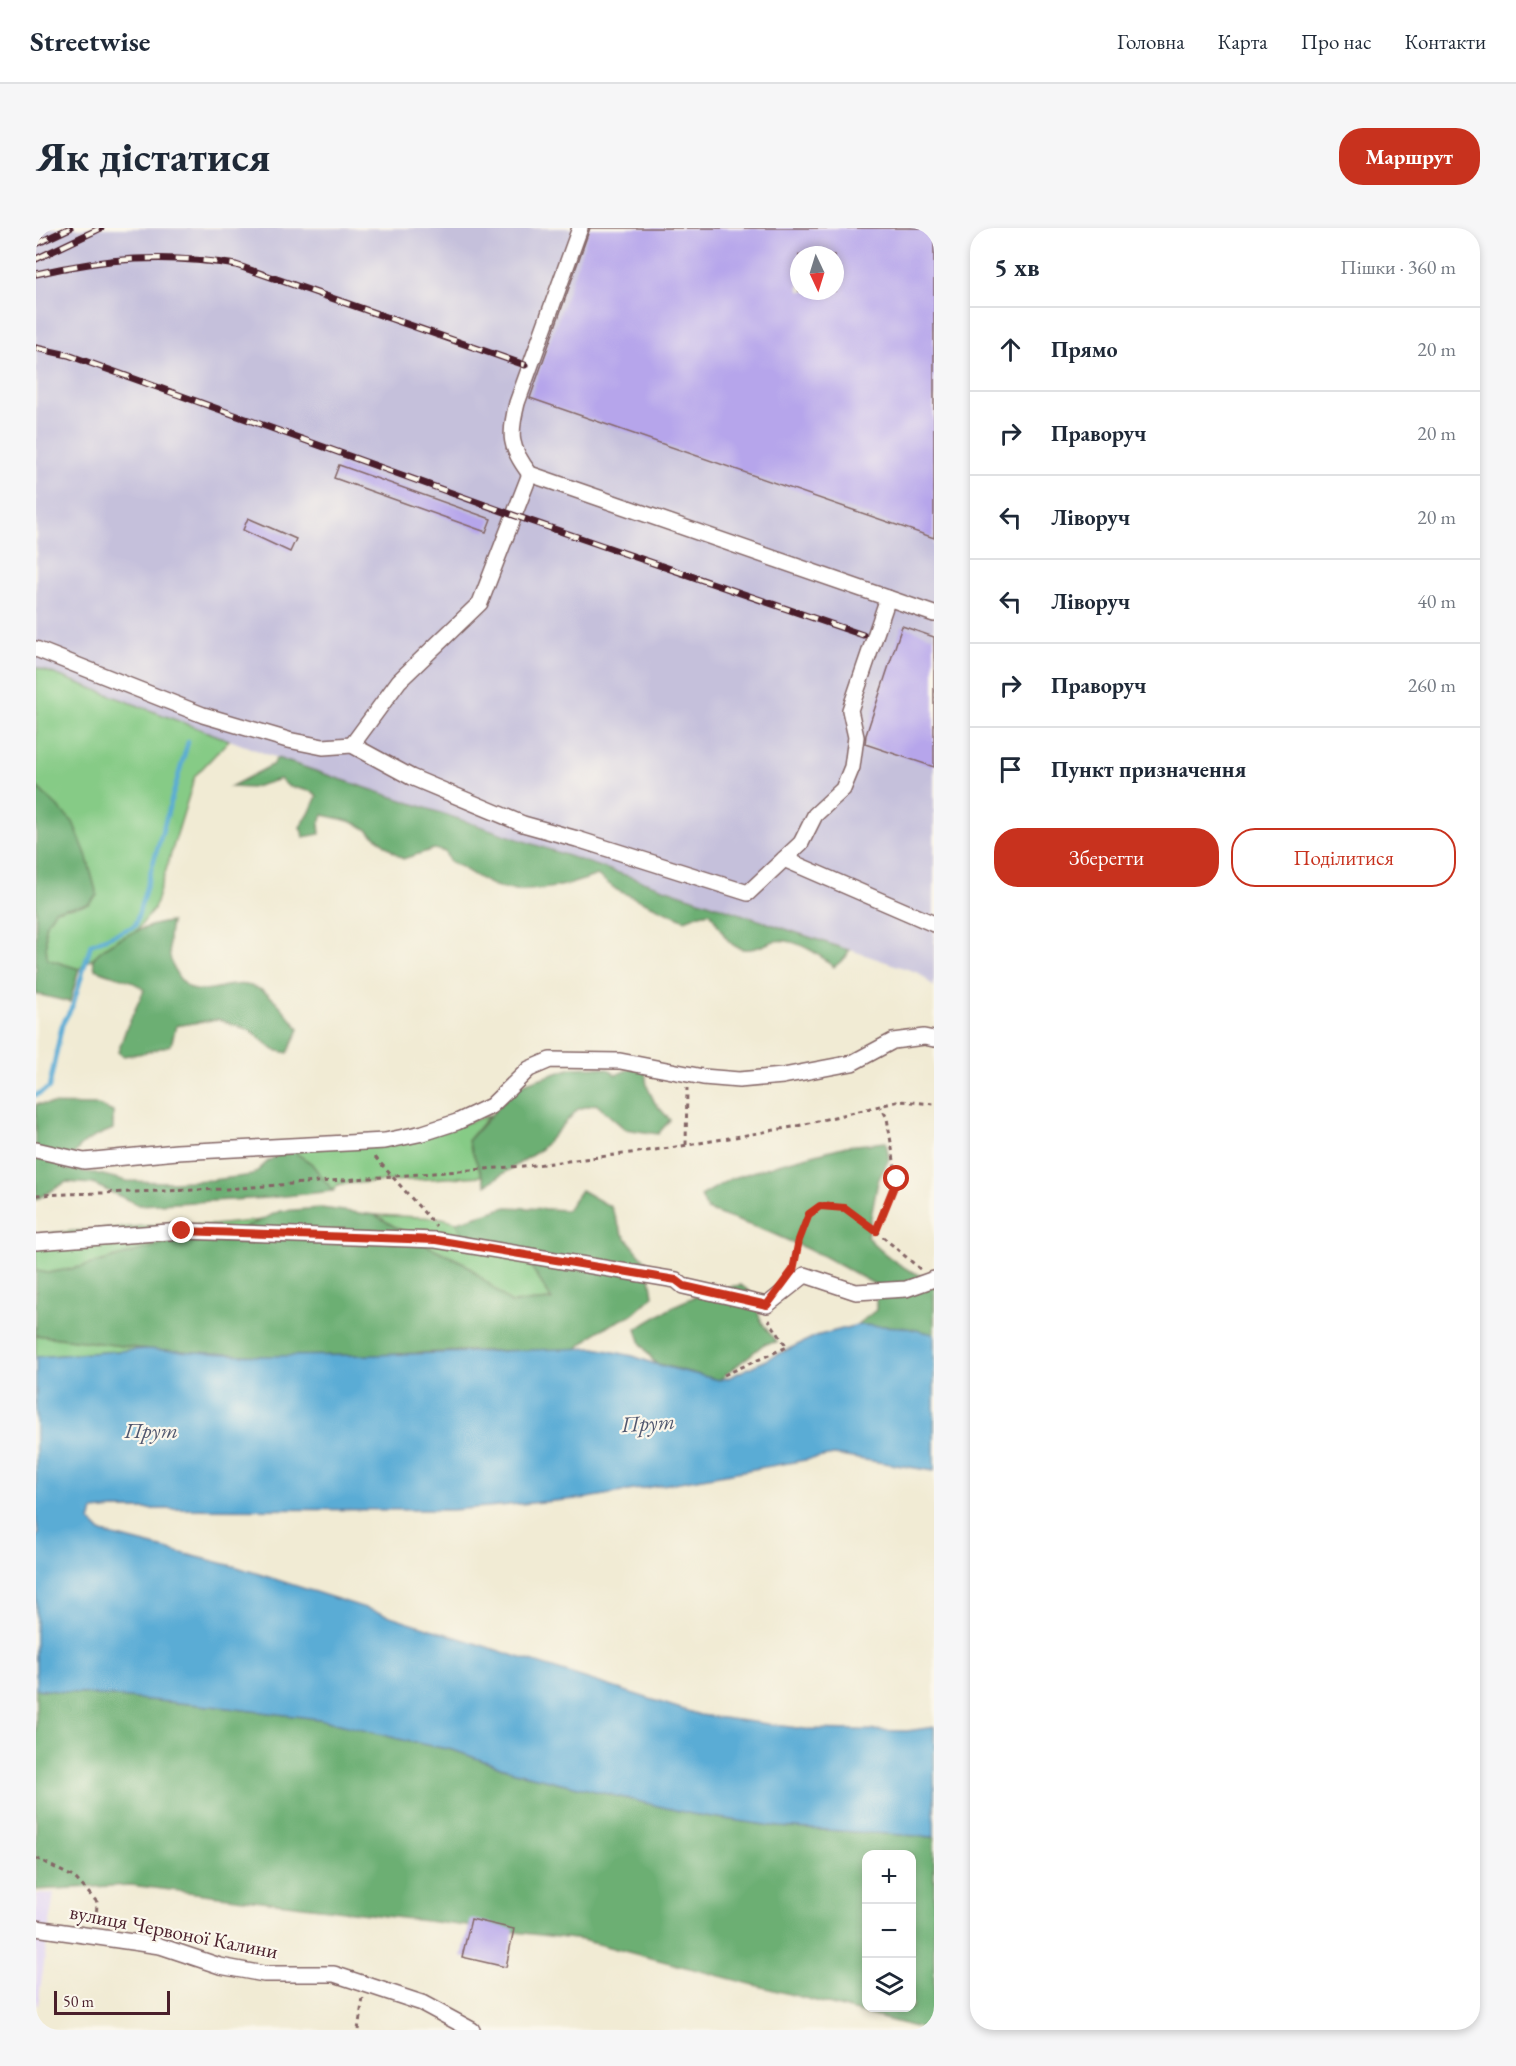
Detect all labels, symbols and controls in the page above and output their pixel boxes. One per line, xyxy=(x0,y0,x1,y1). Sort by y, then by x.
text: Streetwise xyxy=(30,23,150,59)
text: Головна xyxy=(1117,28,1185,55)
text: Карта xyxy=(1218,28,1268,55)
text: Про нас xyxy=(1301,28,1371,55)
text: Контакти xyxy=(1404,28,1486,55)
button: Маршрут xyxy=(1339,128,1480,185)
text: Як дістатися xyxy=(36,129,270,184)
north arrow xyxy=(790,246,844,300)
text: 5 хв xyxy=(994,250,1040,284)
text: Пішки · 360 m xyxy=(1340,254,1456,280)
icon: ahead xyxy=(994,333,1027,366)
text: Прямо xyxy=(1051,335,1118,364)
text: 20 m xyxy=(1417,336,1456,362)
icon: right xyxy=(994,417,1027,450)
text: Праворуч xyxy=(1051,419,1147,448)
text: 20 m xyxy=(1417,420,1456,446)
icon: left xyxy=(994,501,1027,534)
text: Ліворуч xyxy=(1051,503,1130,532)
text: 20 m xyxy=(1417,504,1456,530)
icon: left xyxy=(994,585,1027,618)
text: Ліворуч xyxy=(1051,587,1130,616)
text: 40 m xyxy=(1417,588,1456,614)
icon: right xyxy=(994,669,1027,702)
text: Праворуч xyxy=(1051,671,1147,700)
text: 260 m xyxy=(1408,672,1456,698)
icon: arrive xyxy=(994,753,1027,786)
text: Пункт призначення xyxy=(1051,755,1246,784)
button: Зберегти xyxy=(994,828,1219,887)
button: Поділитися xyxy=(1231,828,1456,887)
route start xyxy=(883,1165,909,1191)
route end xyxy=(168,1217,194,1243)
water label: Прут xyxy=(619,1407,676,1439)
water label: Прут xyxy=(123,1416,178,1445)
map controls xyxy=(862,1850,916,2012)
button: + xyxy=(862,1850,916,1904)
street label: вулиця Червоної Калини xyxy=(68,1898,280,1964)
button: − xyxy=(862,1904,916,1958)
button: layers xyxy=(862,1958,916,2012)
scale bar xyxy=(54,1988,170,2016)
text: 50 m xyxy=(63,1991,94,2012)

